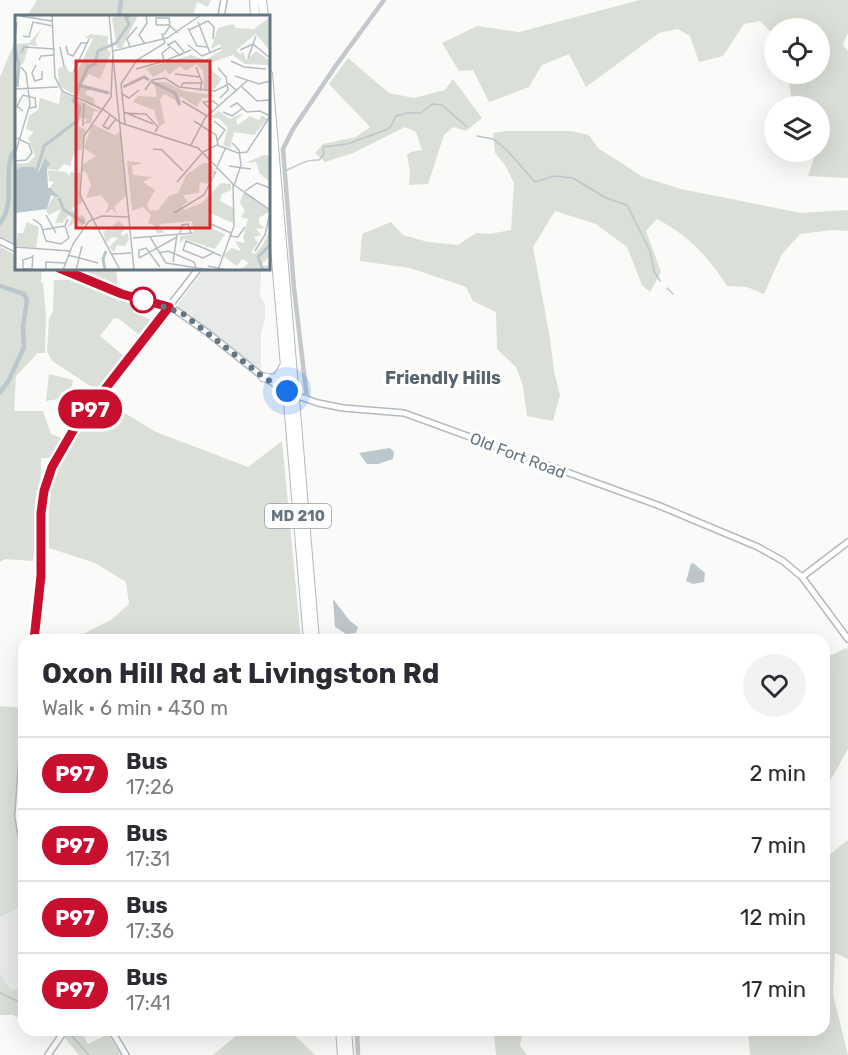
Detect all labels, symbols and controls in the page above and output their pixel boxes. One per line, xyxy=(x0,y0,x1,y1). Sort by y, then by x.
inset map xyxy=(15,15,270,270)
map controls xyxy=(764,18,830,162)
button: locate xyxy=(764,18,830,84)
button: layers xyxy=(764,96,830,162)
unlabelled marker xyxy=(130,287,156,313)
district label: Friendly Hills xyxy=(385,367,501,389)
your location xyxy=(272,376,302,406)
line badge: P97 xyxy=(56,390,124,428)
text: P97 xyxy=(70,397,110,422)
street label: Old Fort Road xyxy=(467,429,568,482)
road number: MD 210 xyxy=(265,504,331,528)
button: heart xyxy=(743,654,806,717)
text: Oxon Hill Rd at Livingston Rd xyxy=(42,657,439,690)
text: Walk · 6 min · 430 m xyxy=(42,696,228,720)
text: Bus xyxy=(126,748,168,775)
text: 2 min xyxy=(749,760,806,787)
text: P97 xyxy=(55,761,95,786)
text: 17:26 xyxy=(126,775,174,799)
text: Bus xyxy=(126,820,168,847)
text: 7 min xyxy=(751,832,806,859)
text: P97 xyxy=(55,833,95,858)
text: 17:31 xyxy=(126,847,170,871)
text: Bus xyxy=(126,892,168,919)
text: 12 min xyxy=(740,904,806,931)
text: P97 xyxy=(55,905,95,930)
text: 17:36 xyxy=(126,919,174,943)
text: Bus xyxy=(126,964,168,991)
text: 17 min xyxy=(742,976,806,1003)
text: P97 xyxy=(55,977,95,1002)
text: 17:41 xyxy=(126,991,171,1015)

